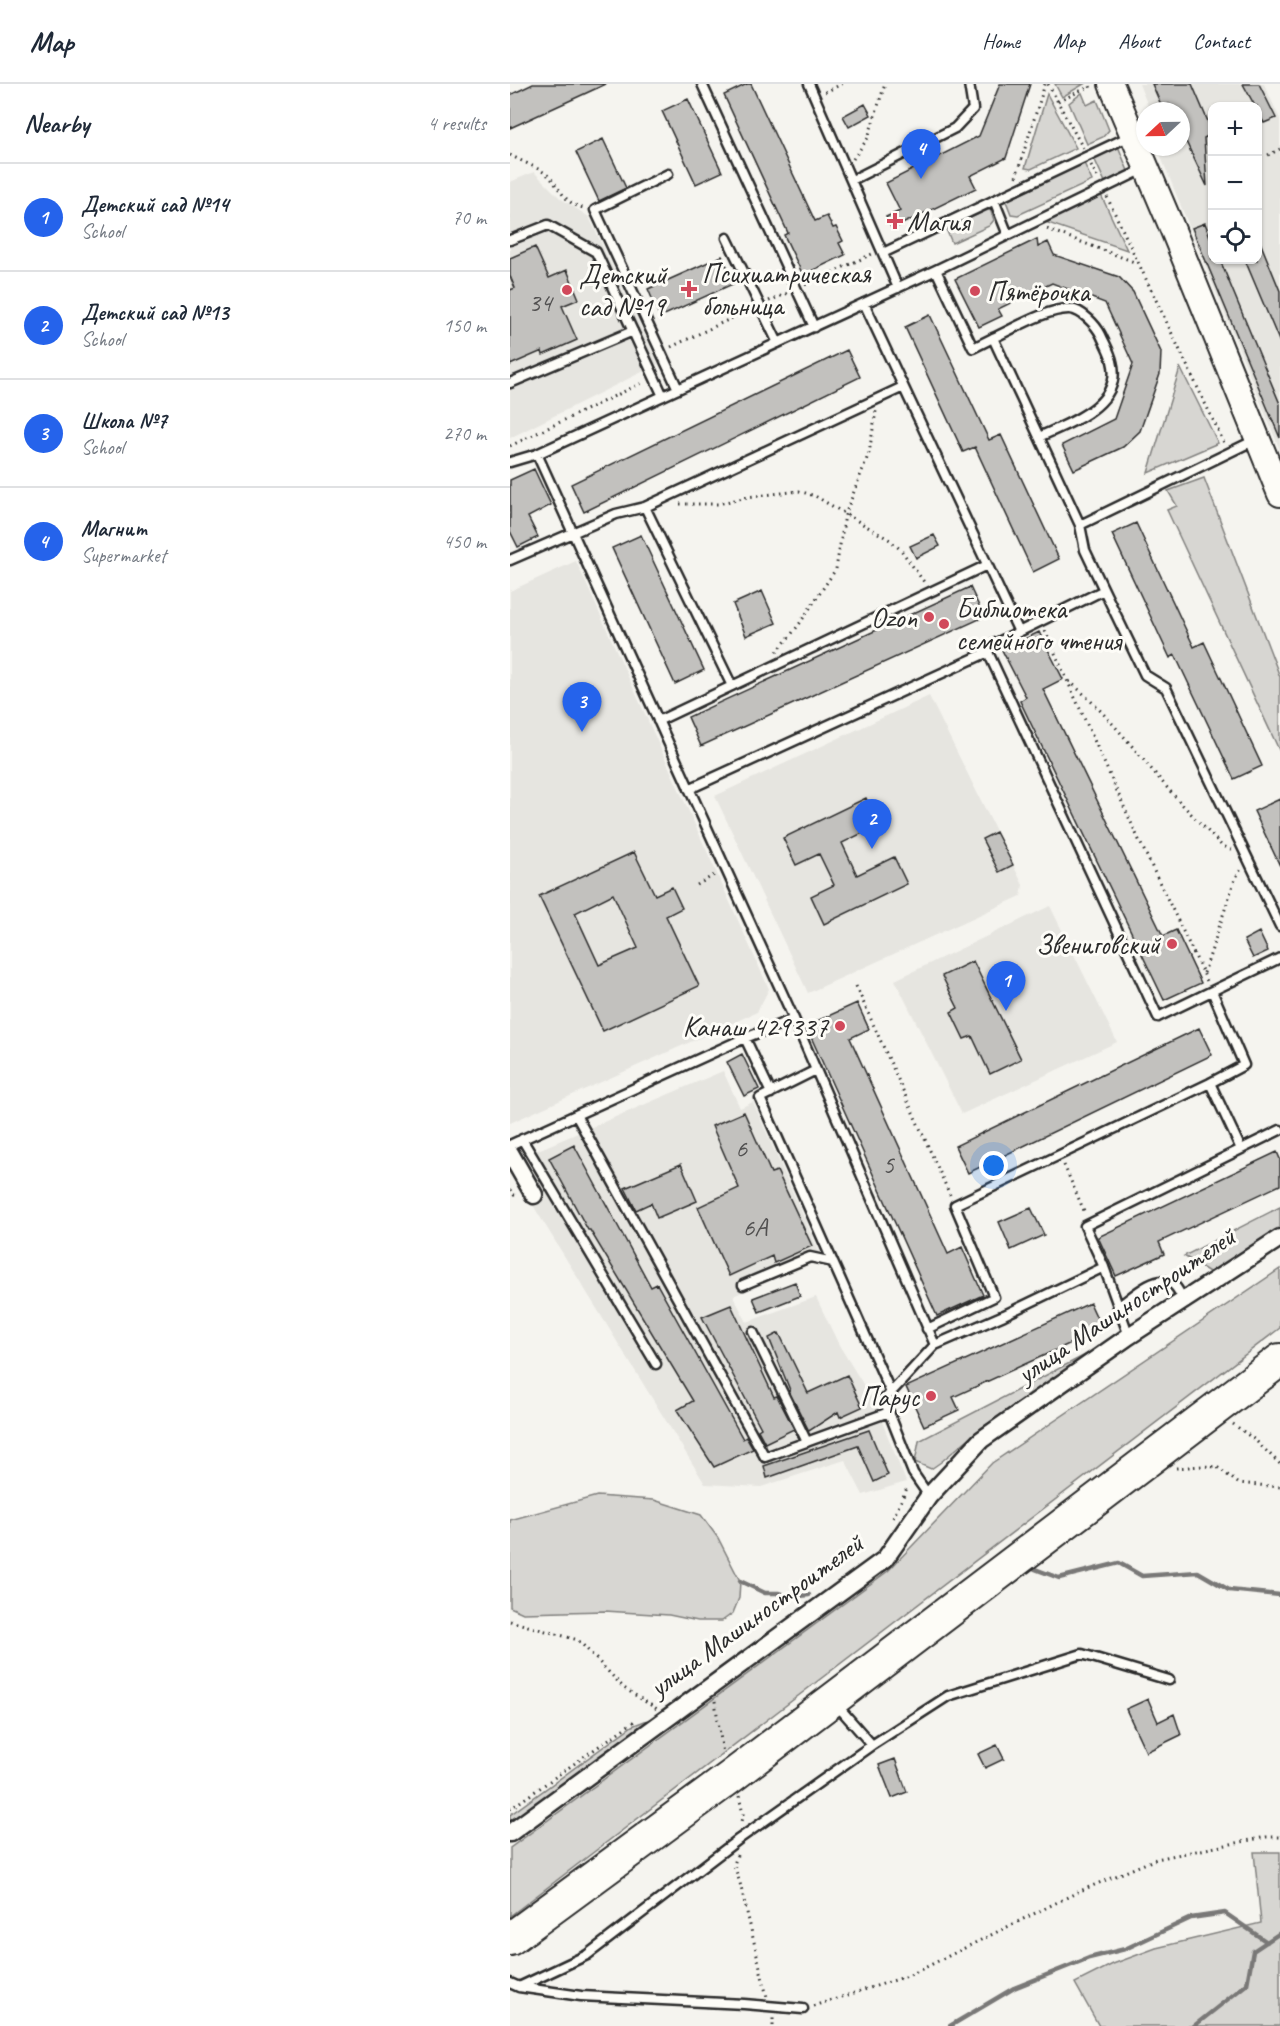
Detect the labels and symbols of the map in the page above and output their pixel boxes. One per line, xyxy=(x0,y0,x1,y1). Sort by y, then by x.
north arrow xyxy=(1136,102,1190,156)
pin: 4 xyxy=(902,130,940,179)
place label: Магия xyxy=(907,204,972,239)
marker: Магия xyxy=(888,214,902,228)
place label: Психиатрическая больница xyxy=(702,256,871,323)
place label: Детский сад №19 xyxy=(579,257,668,324)
place label: Пятёрочка xyxy=(987,274,1091,309)
marker: Психиатрическая больница xyxy=(680,280,698,298)
marker: Детский сад №19 xyxy=(560,283,574,297)
marker: Пятёрочка xyxy=(968,284,982,298)
house number: 34 xyxy=(528,286,554,319)
place label: Библиотека семейного чтения xyxy=(956,591,1123,658)
place label: Ozon xyxy=(871,600,917,635)
marker: Ozon xyxy=(922,610,936,624)
marker: Библиотека семейного чтения xyxy=(937,617,951,631)
pin: 3 xyxy=(562,682,602,732)
pin: 2 xyxy=(852,800,892,849)
place label: Звениговский xyxy=(1036,927,1161,962)
marker: Звениговский xyxy=(1165,937,1179,951)
pin: 1 xyxy=(986,962,1026,1011)
place label: Канаш 429337 xyxy=(683,1009,829,1044)
marker: Канаш 429337 xyxy=(833,1019,847,1033)
house number: 6 xyxy=(735,1132,748,1165)
house number: 5 xyxy=(882,1148,895,1181)
your location xyxy=(979,1151,1008,1180)
house number: 6А xyxy=(743,1211,769,1244)
street label: улица Машиностроителей xyxy=(1008,1218,1243,1392)
place label: Парус xyxy=(860,1379,920,1414)
marker: Парус xyxy=(924,1389,938,1403)
street label: улица Машиностроителей xyxy=(640,1525,871,1706)

